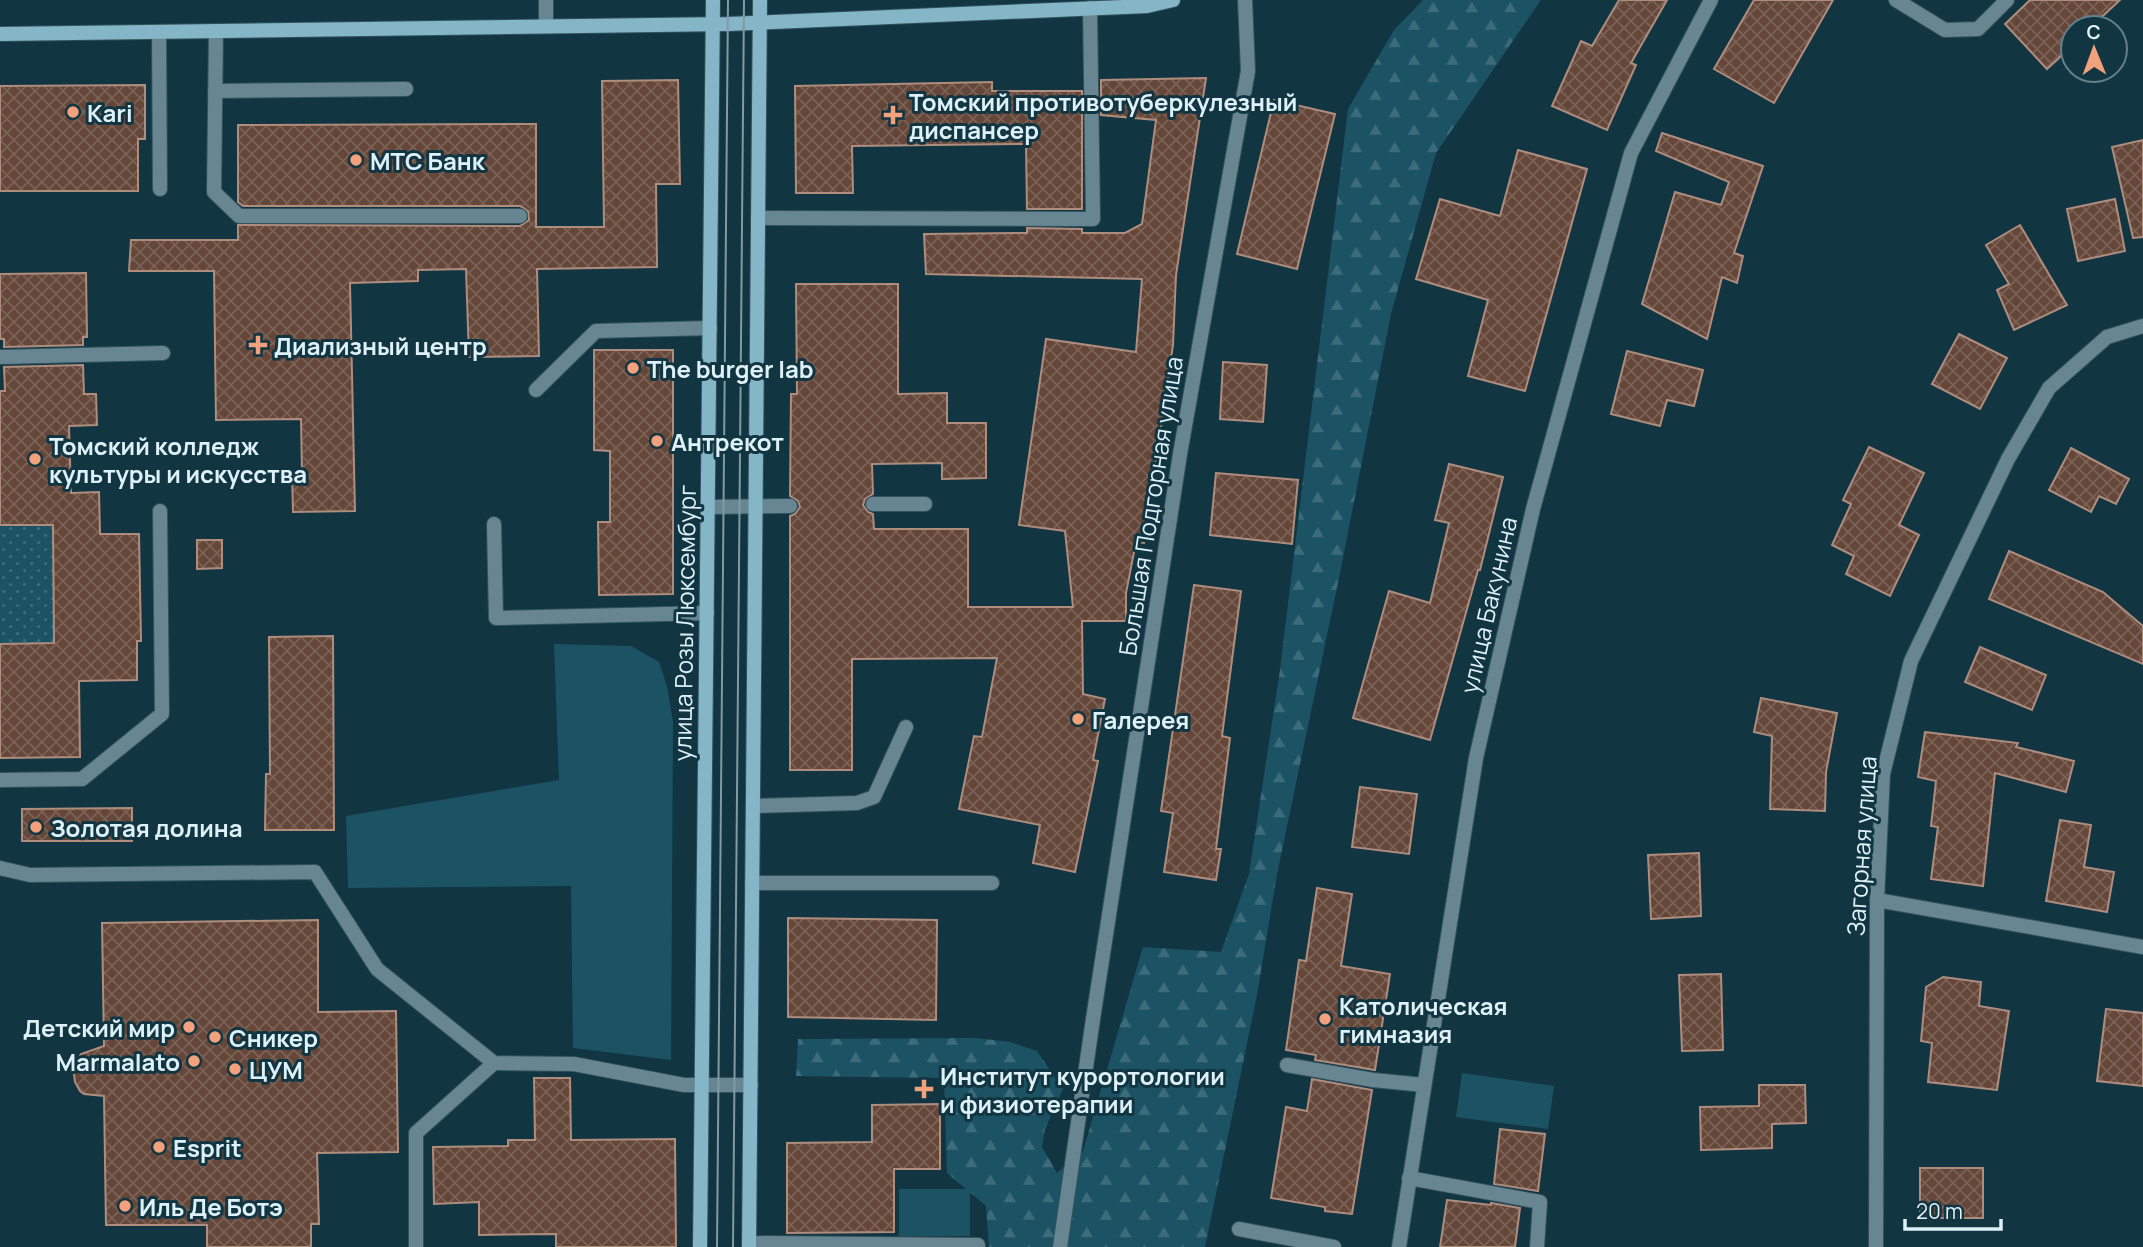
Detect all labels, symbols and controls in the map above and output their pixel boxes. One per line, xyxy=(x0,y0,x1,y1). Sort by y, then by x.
north arrow xyxy=(2059,14,2129,84)
text: С xyxy=(2086,19,2101,45)
place label: Томский противотуберкулезный диспансер xyxy=(909,85,1297,146)
place label: Kari xyxy=(87,96,133,129)
marker: Kari xyxy=(65,104,81,120)
marker: Томский противотуберкулезный диспансер xyxy=(883,105,903,125)
place label: МТС Банк xyxy=(370,144,486,177)
marker: МТС Банк xyxy=(348,152,364,168)
place label: Диализный центр xyxy=(274,329,487,362)
marker: Диализный центр xyxy=(248,335,268,355)
place label: The burger lab xyxy=(647,352,814,385)
street label: Большая Подгорная улица xyxy=(1110,354,1190,658)
marker: The burger lab xyxy=(625,360,641,376)
place label: Антрекот xyxy=(671,425,784,458)
place label: Томский колледж культуры и искусства xyxy=(49,429,307,490)
marker: Антрекот xyxy=(649,433,665,449)
marker: Томский колледж культуры и искусства xyxy=(27,451,43,467)
street label: улица Розы Люксембург xyxy=(665,484,703,762)
street label: улица Бакунина xyxy=(1452,513,1524,697)
place label: Галерея xyxy=(1092,703,1189,736)
marker: Галерея xyxy=(1070,711,1086,727)
street label: Загорная улица xyxy=(1838,755,1884,937)
place label: Золотая долина xyxy=(50,811,243,844)
marker: Золотая долина xyxy=(28,819,44,835)
place label: Католическая гимназия xyxy=(1339,989,1508,1050)
place label: Детский мир xyxy=(23,1011,175,1044)
marker: Католическая гимназия xyxy=(1317,1011,1333,1027)
marker: Детский мир xyxy=(181,1019,197,1035)
place label: Сникер xyxy=(229,1021,318,1054)
marker: Сникер xyxy=(207,1029,223,1045)
place label: Marmalato xyxy=(56,1045,180,1078)
marker: Marmalato xyxy=(186,1053,202,1069)
place label: ЦУМ xyxy=(249,1053,303,1086)
place label: Институт курортологии и физиотерапии xyxy=(940,1059,1225,1120)
marker: ЦУМ xyxy=(227,1061,243,1077)
marker: Институт курортологии и физиотерапии xyxy=(914,1079,934,1099)
place label: Esprit xyxy=(173,1131,242,1164)
marker: Esprit xyxy=(151,1139,167,1155)
scale bar xyxy=(1905,1188,2001,1232)
place label: Иль Де Ботэ xyxy=(139,1190,283,1223)
text: 20 m xyxy=(1916,1197,1963,1225)
marker: Иль Де Ботэ xyxy=(117,1198,133,1214)

